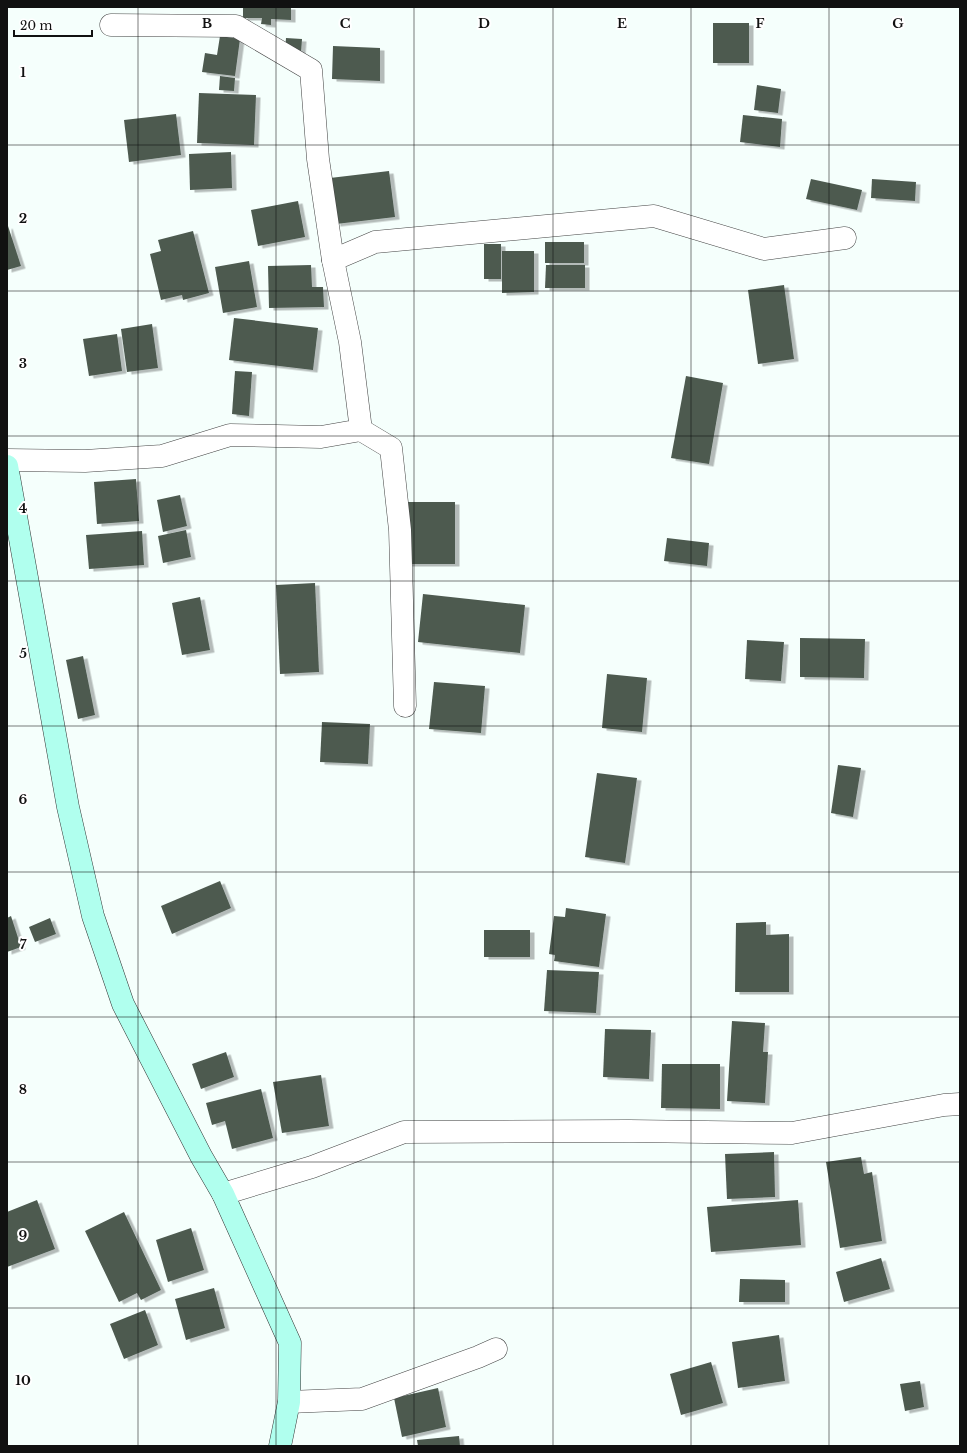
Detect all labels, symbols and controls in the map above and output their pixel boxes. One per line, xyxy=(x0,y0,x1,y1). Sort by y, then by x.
scale bar xyxy=(14,12,92,38)
text: B xyxy=(202,15,212,32)
text: C xyxy=(340,15,351,32)
text: D xyxy=(478,15,490,32)
text: E xyxy=(617,15,627,32)
text: F xyxy=(756,15,765,32)
text: G xyxy=(892,15,904,32)
text: 20 m xyxy=(20,18,52,33)
text: 1 xyxy=(20,64,26,81)
text: 2 xyxy=(19,210,27,227)
text: 3 xyxy=(19,355,27,372)
text: 4 xyxy=(19,500,28,517)
text: 5 xyxy=(19,645,27,662)
text: 6 xyxy=(19,791,28,808)
text: 7 xyxy=(20,936,27,953)
text: 8 xyxy=(19,1081,27,1098)
text: 9 xyxy=(19,1227,28,1244)
text: 10 xyxy=(15,1372,31,1389)

